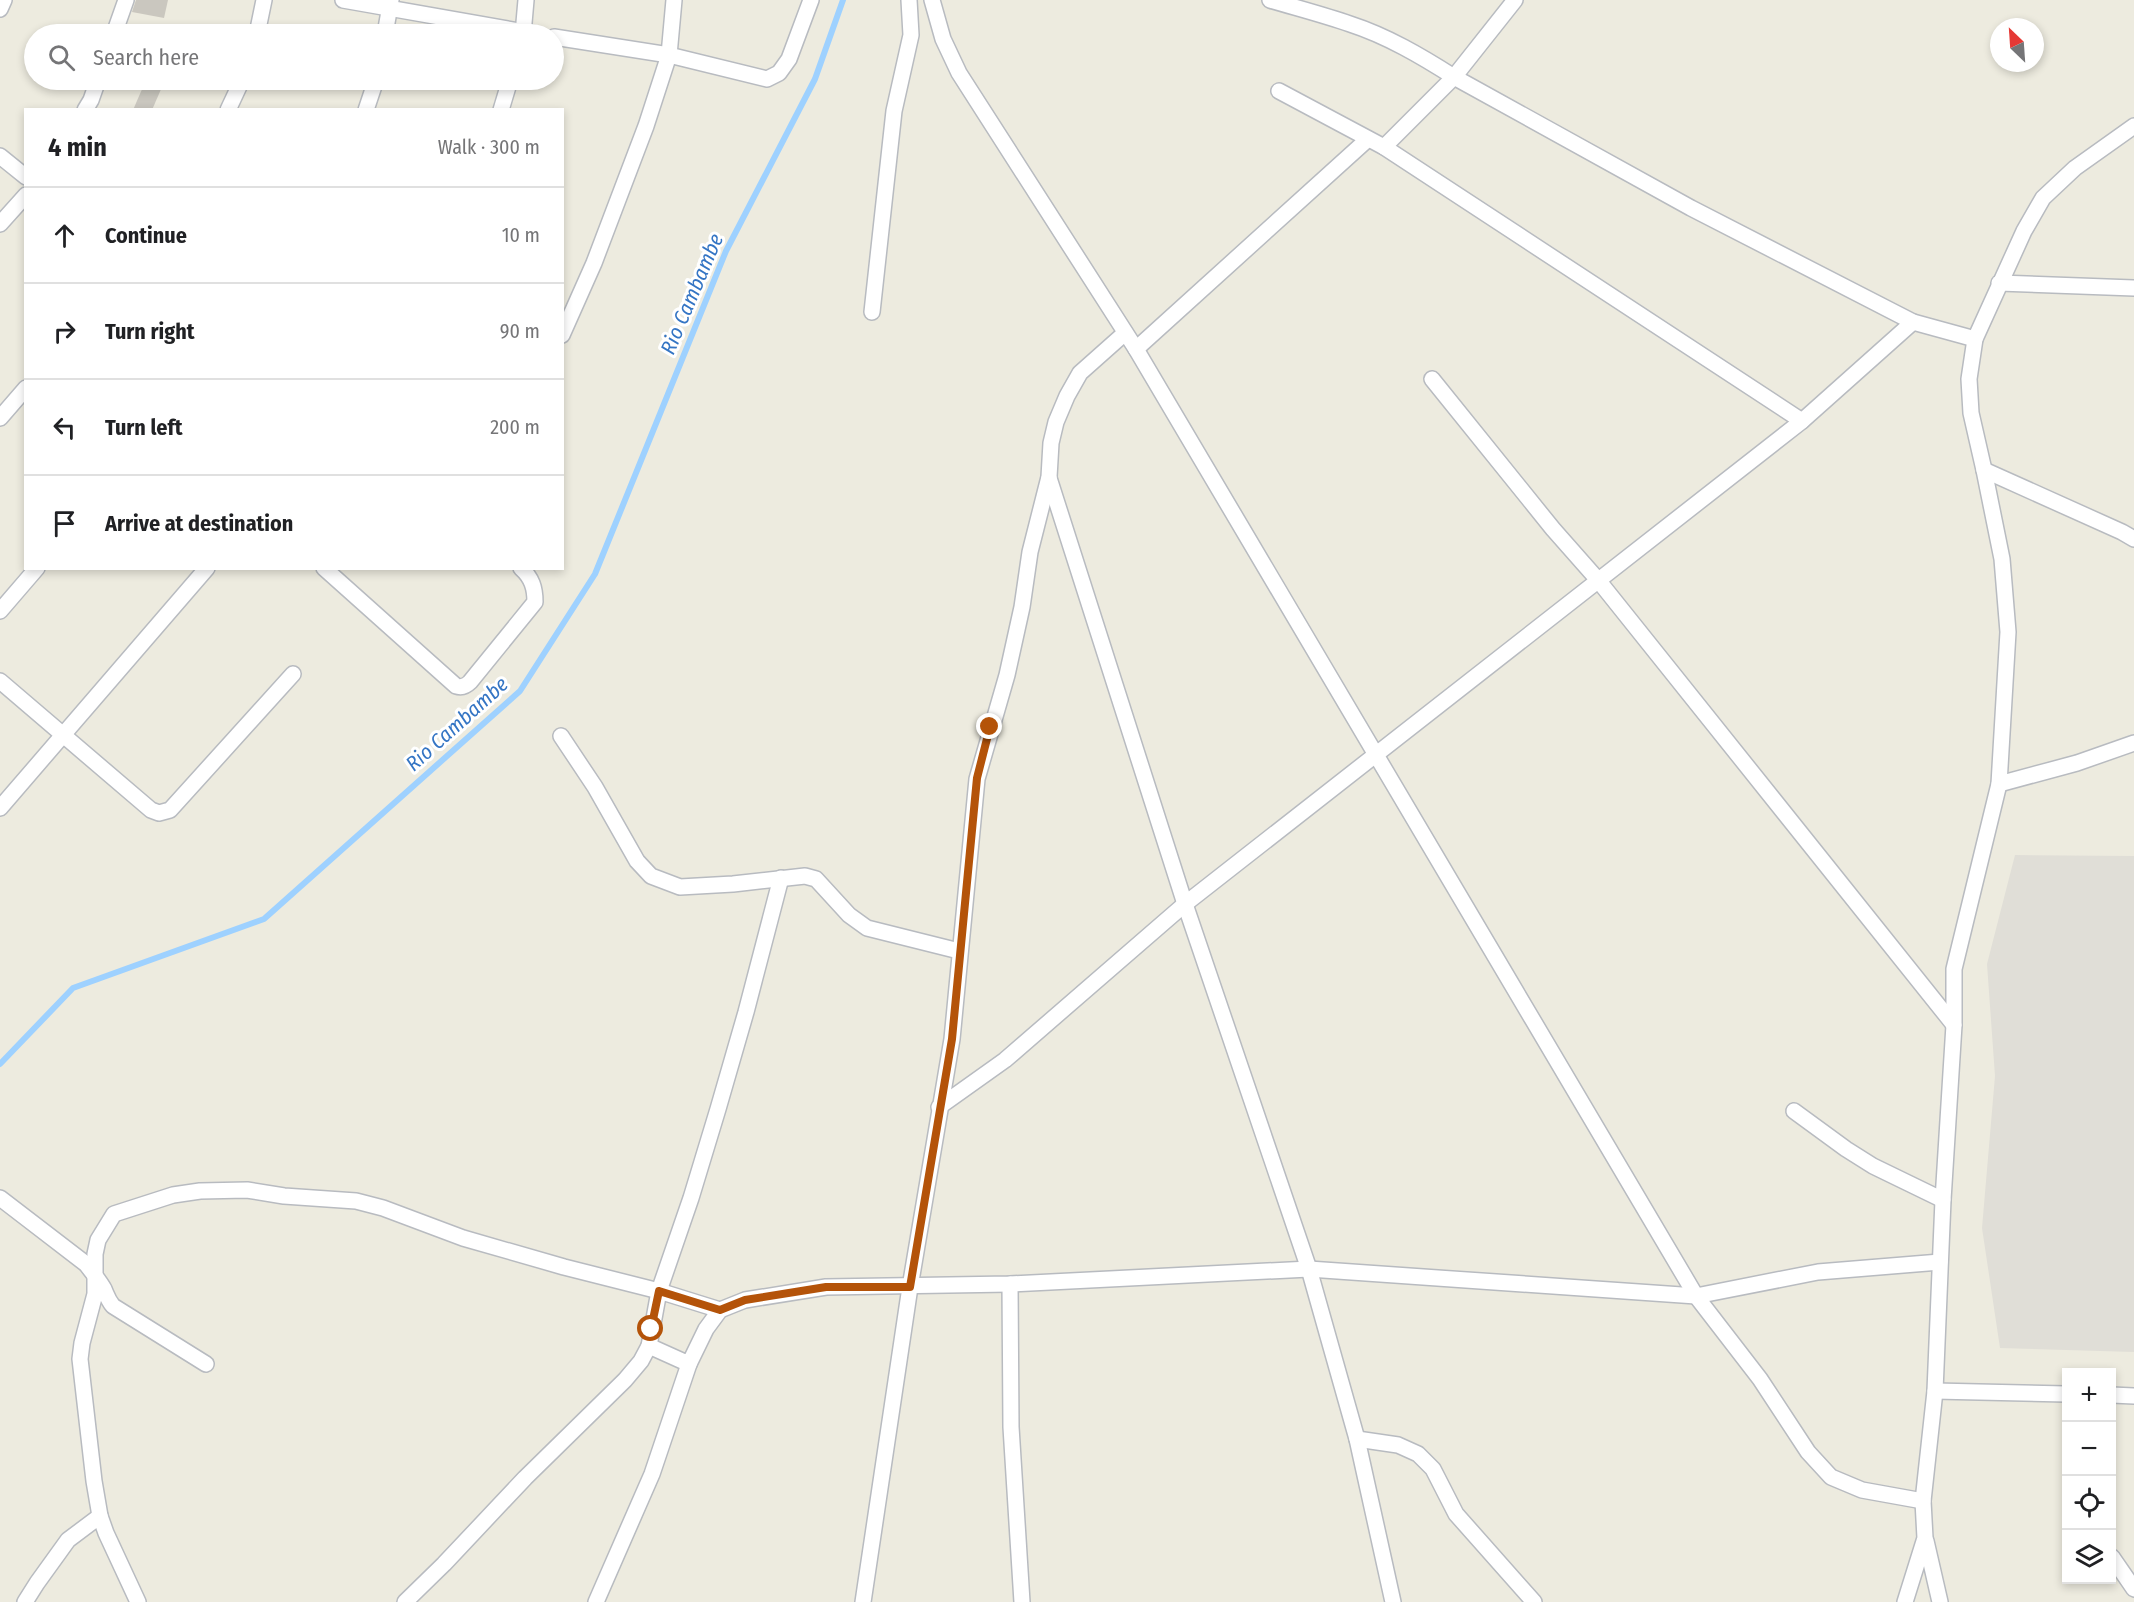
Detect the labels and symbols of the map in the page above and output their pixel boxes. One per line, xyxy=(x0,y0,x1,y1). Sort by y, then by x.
north arrow xyxy=(1990,18,2044,72)
water label: Rio Cambambe xyxy=(655,230,729,358)
water label: Rio Cambambe xyxy=(400,671,514,777)
route end xyxy=(976,713,1002,739)
route start xyxy=(637,1315,663,1341)

